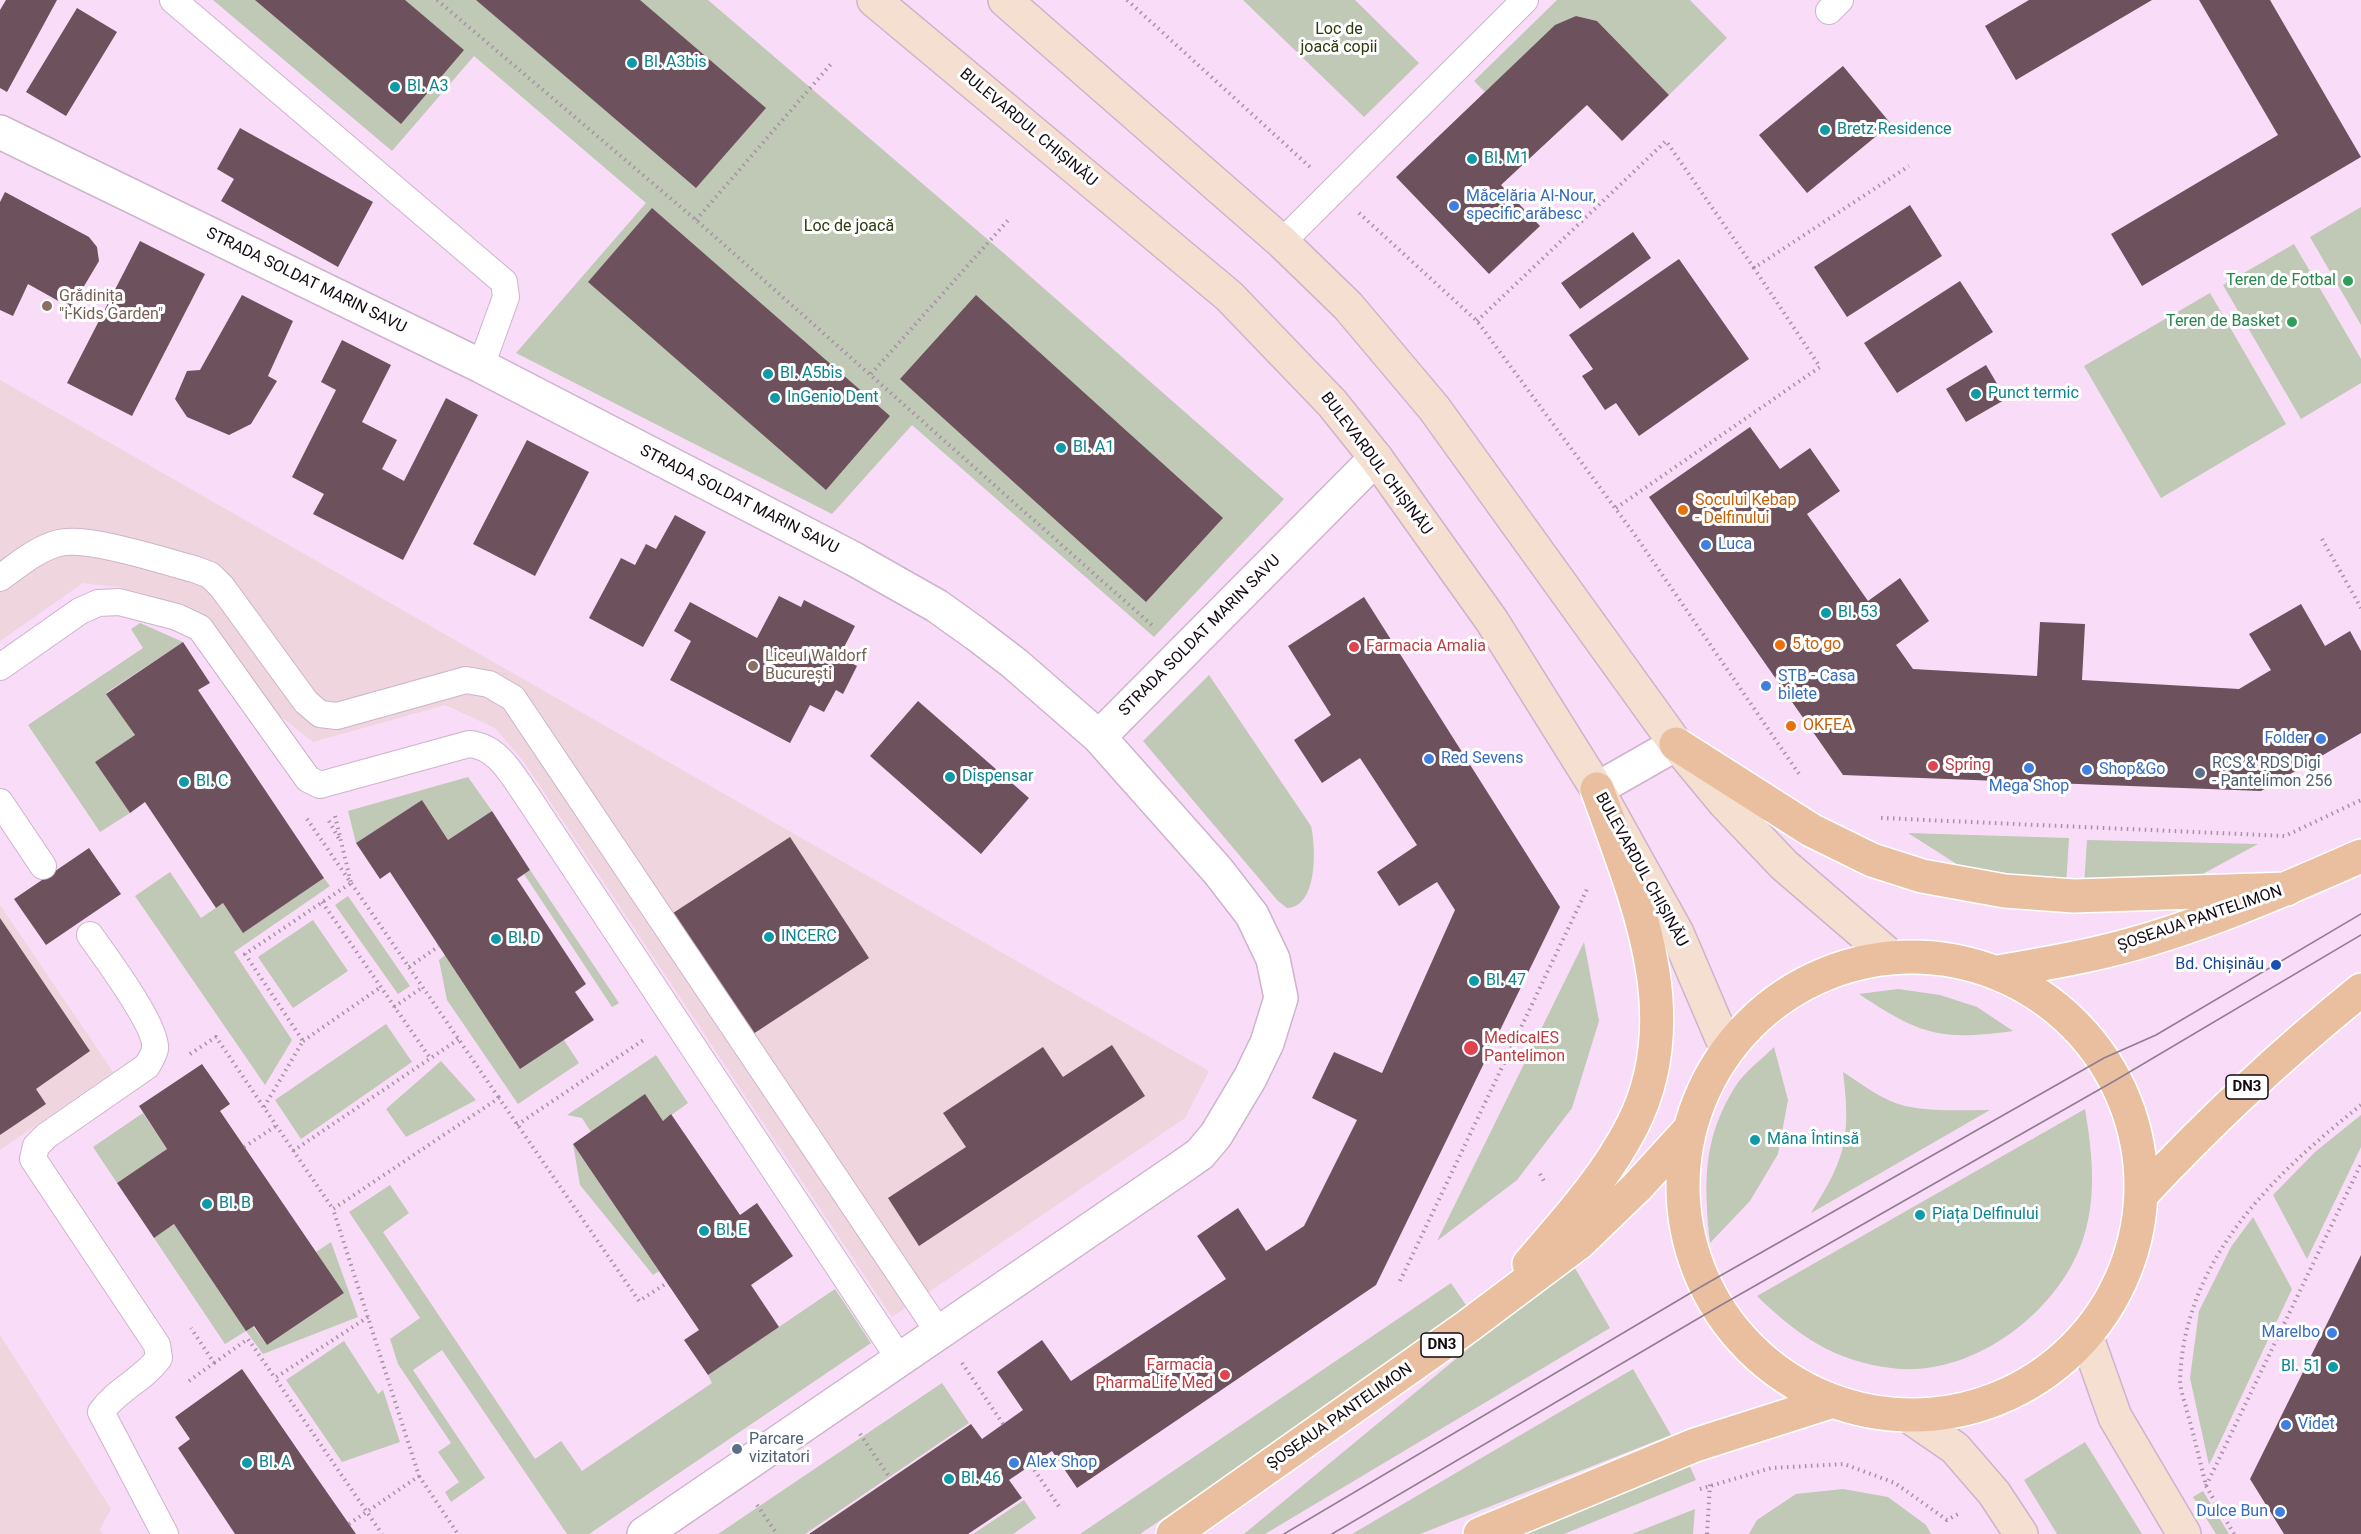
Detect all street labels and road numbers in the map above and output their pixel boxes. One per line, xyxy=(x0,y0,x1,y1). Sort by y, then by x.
street label: BULEVARDUL CHIȘINĂU xyxy=(955,65,1101,191)
street label: STRADA SOLDAT MARIN SAVU xyxy=(203,224,409,338)
street label: BULEVARDUL CHIȘINĂU xyxy=(1316,389,1436,539)
street label: STRADA SOLDAT MARIN SAVU xyxy=(636,441,842,559)
street label: STRADA SOLDAT MARIN SAVU xyxy=(1115,551,1285,721)
street label: BULEVARDUL CHIȘINĂU xyxy=(1591,789,1691,951)
street label: ȘOSEAUA PANTELIMON xyxy=(2115,882,2285,956)
road number: DN3 xyxy=(2226,1075,2268,1099)
road number: DN3 xyxy=(1421,1333,1463,1357)
street label: ȘOSEAUA PANTELIMON xyxy=(1264,1360,1416,1474)

